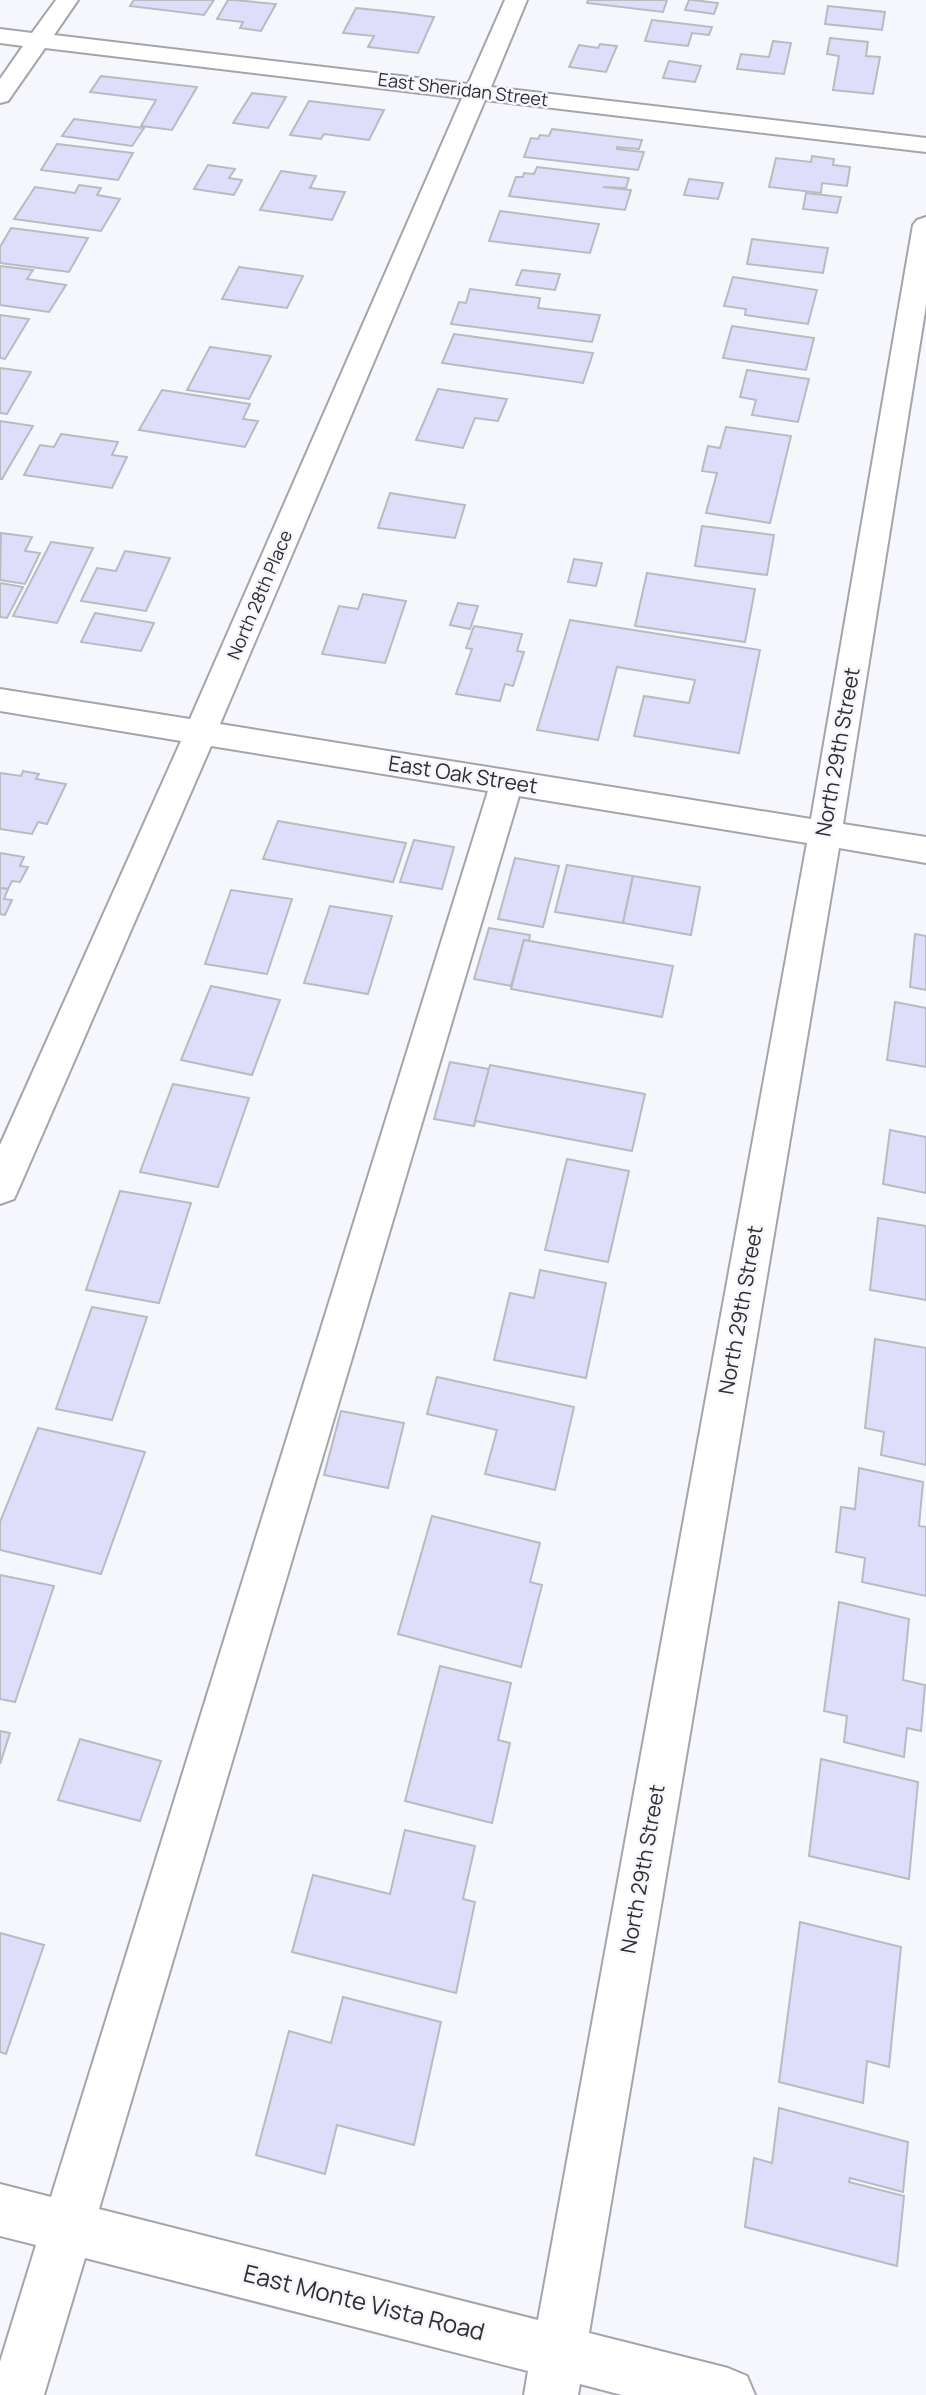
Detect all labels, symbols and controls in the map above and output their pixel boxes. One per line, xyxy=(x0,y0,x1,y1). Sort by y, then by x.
street label: East Sheridan Street xyxy=(377,67,550,111)
street label: North 28th Place xyxy=(221,526,297,663)
street label: North 29th Street xyxy=(808,665,866,839)
street label: East Oak Street xyxy=(387,748,540,800)
street label: North 29th Street xyxy=(711,1223,769,1397)
street label: North 29th Street xyxy=(613,1782,671,1956)
street label: East Monte Vista Road xyxy=(240,2256,488,2347)

